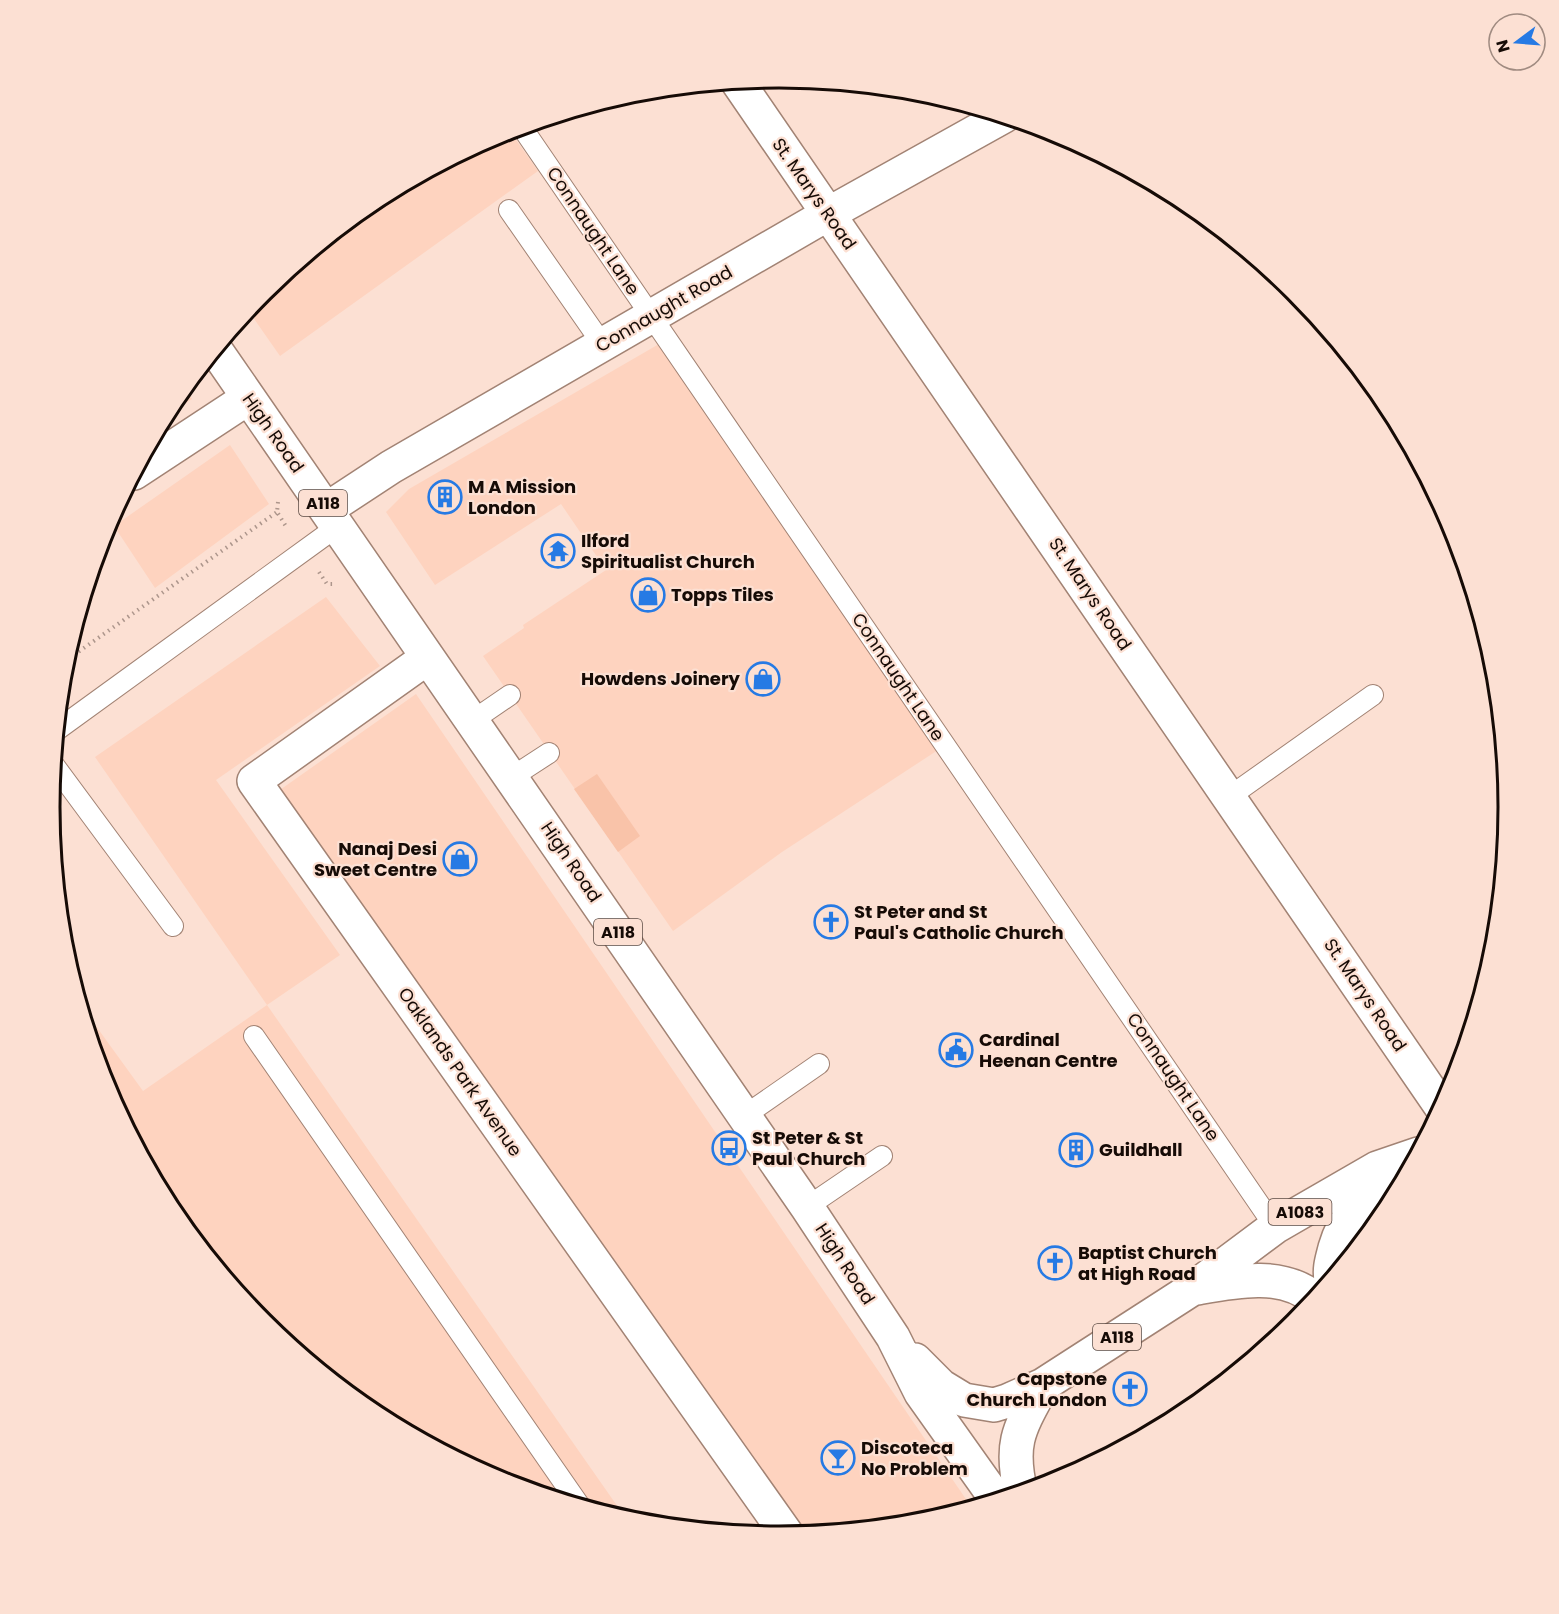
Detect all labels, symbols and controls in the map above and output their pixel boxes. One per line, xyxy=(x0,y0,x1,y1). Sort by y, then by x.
north arrow xyxy=(1487,12,1547,72)
text: N xyxy=(1490,37,1516,55)
street label: St. Marys Road xyxy=(767,133,862,255)
street label: Connaught Lane xyxy=(541,162,646,300)
street label: Connaught Road xyxy=(591,259,737,358)
street label: High Road xyxy=(237,388,310,478)
place label: M A Mission London xyxy=(468,474,576,520)
building icon: M A Mission London xyxy=(427,479,463,515)
road number: A118 xyxy=(299,490,347,516)
place label: Ilford Spiritualist Church xyxy=(581,528,755,574)
street label: St. Marys Road xyxy=(1043,532,1137,655)
temple icon: Ilford Spiritualist Church xyxy=(540,533,576,569)
shop icon: Topps Tiles xyxy=(630,577,666,613)
place label: Topps Tiles xyxy=(671,582,774,607)
street label: Connaught Lane xyxy=(846,608,951,746)
shop icon: Howdens Joinery xyxy=(745,661,781,697)
place label: Howdens Joinery xyxy=(581,666,741,691)
street label: High Road xyxy=(535,817,608,907)
place label: Nanaj Desi Sweet Centre xyxy=(314,836,437,882)
shop icon: Nanaj Desi Sweet Centre xyxy=(442,841,478,877)
place label: St Peter and St Paul's Catholic Church xyxy=(854,899,1064,945)
church icon: St Peter and St Paul's Catholic Church xyxy=(813,904,849,940)
road number: A118 xyxy=(594,919,642,945)
street label: St. Marys Road xyxy=(1318,933,1412,1056)
street label: Oaklands Park Avenue xyxy=(393,982,528,1161)
street label: Connaught Lane xyxy=(1121,1008,1226,1146)
place label: Cardinal Heenan Centre xyxy=(979,1027,1118,1073)
public building icon: Cardinal Heenan Centre xyxy=(938,1032,974,1068)
place label: St Peter & St Paul Church xyxy=(752,1125,865,1171)
bus stop icon: St Peter & St Paul Church xyxy=(711,1130,747,1166)
building icon: Guildhall xyxy=(1058,1132,1094,1168)
place label: Guildhall xyxy=(1099,1137,1183,1162)
road number: A1083 xyxy=(1268,1199,1332,1225)
street label: High Road xyxy=(810,1218,881,1309)
place label: Baptist Church at High Road xyxy=(1078,1240,1217,1286)
church icon: Baptist Church at High Road xyxy=(1037,1245,1073,1281)
road number: A118 xyxy=(1093,1324,1141,1350)
place label: Capstone Church London xyxy=(966,1366,1107,1412)
church icon: Capstone Church London xyxy=(1112,1371,1148,1407)
place label: Discoteca No Problem xyxy=(861,1435,968,1481)
bar icon: Discoteca No Problem xyxy=(820,1440,856,1476)

